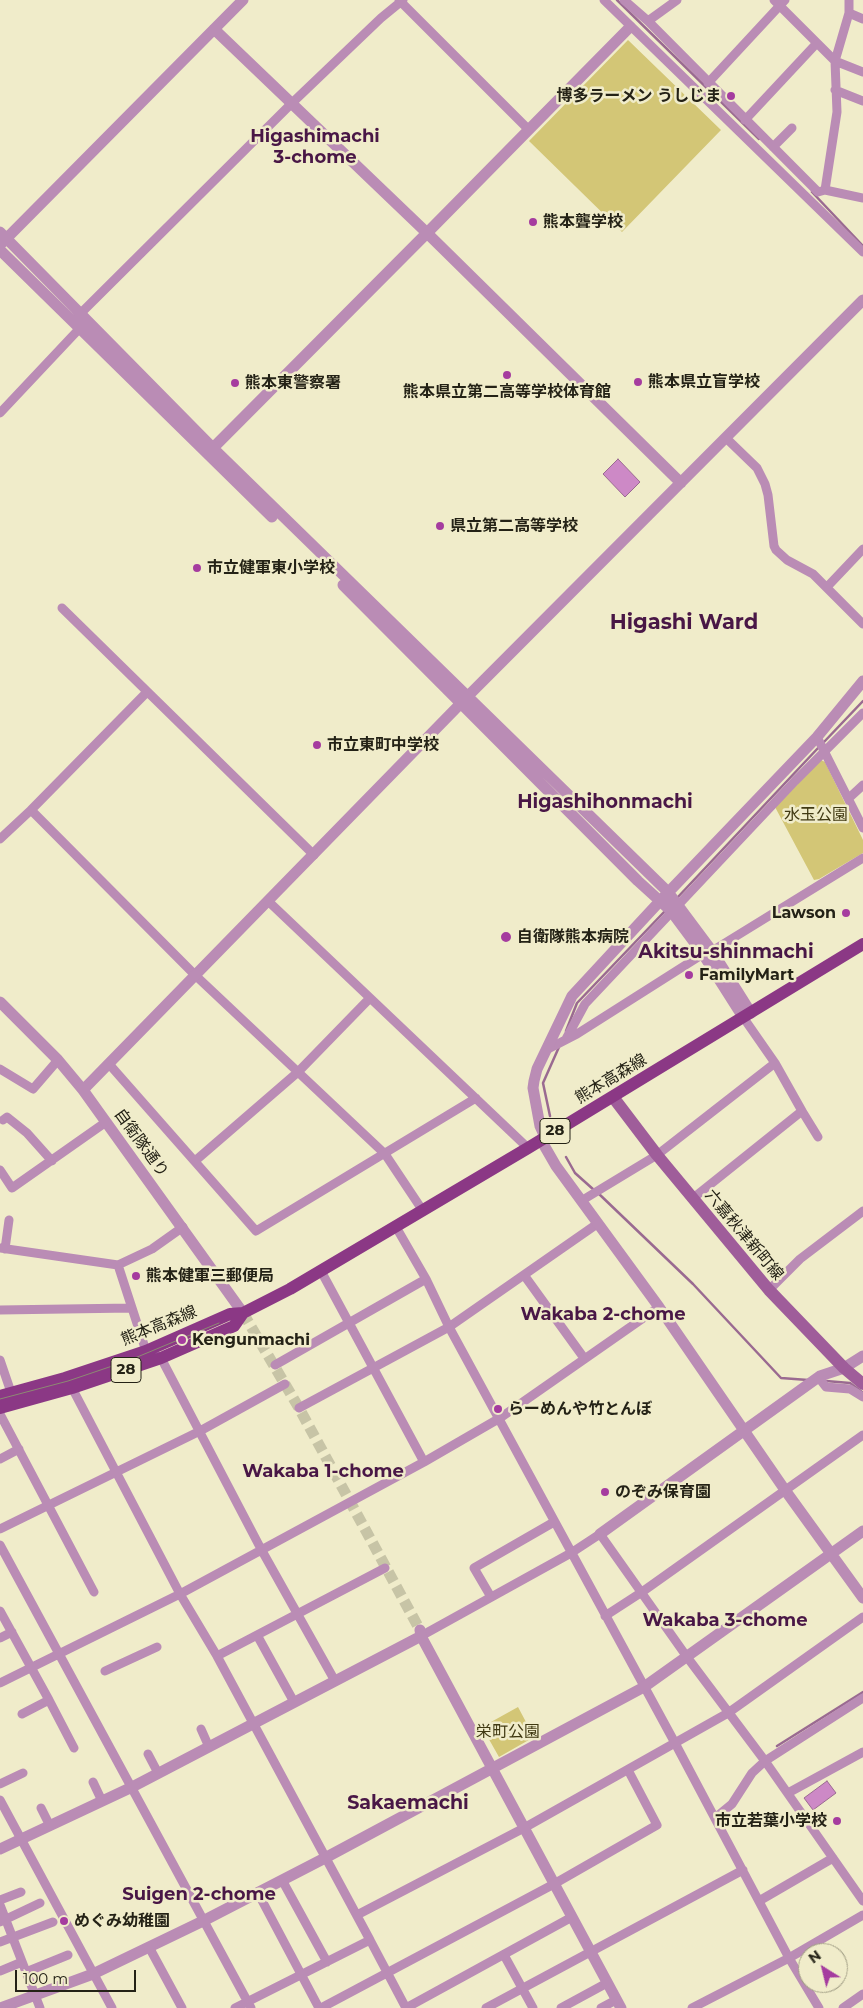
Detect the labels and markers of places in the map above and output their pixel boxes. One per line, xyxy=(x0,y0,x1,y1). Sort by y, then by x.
place label: 博多ラーメン うしじま xyxy=(556,86,721,106)
marker: 博多ラーメン うしじま xyxy=(725,90,737,102)
place label: 熊本聾学校 xyxy=(543,212,623,232)
marker: 熊本聾学校 xyxy=(527,216,539,228)
marker: 熊本県立第二高等学校体育館 xyxy=(501,369,513,381)
place label: 熊本県立盲学校 xyxy=(648,372,760,392)
place label: 熊本東警察署 xyxy=(245,373,341,393)
marker: 熊本県立盲学校 xyxy=(632,376,644,388)
marker: 熊本東警察署 xyxy=(229,377,241,389)
place label: 熊本県立第二高等学校体育館 xyxy=(403,382,611,402)
place label: 県立第二高等学校 xyxy=(450,516,578,536)
marker: 県立第二高等学校 xyxy=(434,520,446,532)
place label: 市立健軍東小学校 xyxy=(207,558,335,578)
marker: 市立健軍東小学校 xyxy=(191,562,203,574)
place label: 市立東町中学校 xyxy=(327,735,439,755)
marker: 市立東町中学校 xyxy=(311,739,323,751)
place label: Lawson xyxy=(772,903,836,923)
marker: Lawson xyxy=(840,907,852,919)
place label: 自衛隊熊本病院 xyxy=(517,927,629,947)
marker: 自衛隊熊本病院 xyxy=(499,930,513,944)
place label: FamilyMart xyxy=(699,965,794,985)
marker: FamilyMart xyxy=(683,969,695,981)
place label: 熊本健軍三郵便局 xyxy=(146,1266,274,1286)
marker: 熊本健軍三郵便局 xyxy=(130,1270,142,1282)
place label: Kengunmachi xyxy=(192,1330,310,1350)
marker: Kengunmachi xyxy=(176,1334,188,1346)
place label: らーめんや竹とんぼ xyxy=(508,1399,652,1419)
marker: らーめんや竹とんぼ xyxy=(492,1403,504,1415)
place label: のぞみ保育園 xyxy=(615,1482,711,1502)
marker: のぞみ保育園 xyxy=(599,1486,611,1498)
place label: 市立若葉小学校 xyxy=(715,1811,827,1831)
marker: 市立若葉小学校 xyxy=(831,1815,843,1827)
place label: めぐみ幼稚園 xyxy=(74,1911,170,1931)
marker: めぐみ幼稚園 xyxy=(58,1915,70,1927)

